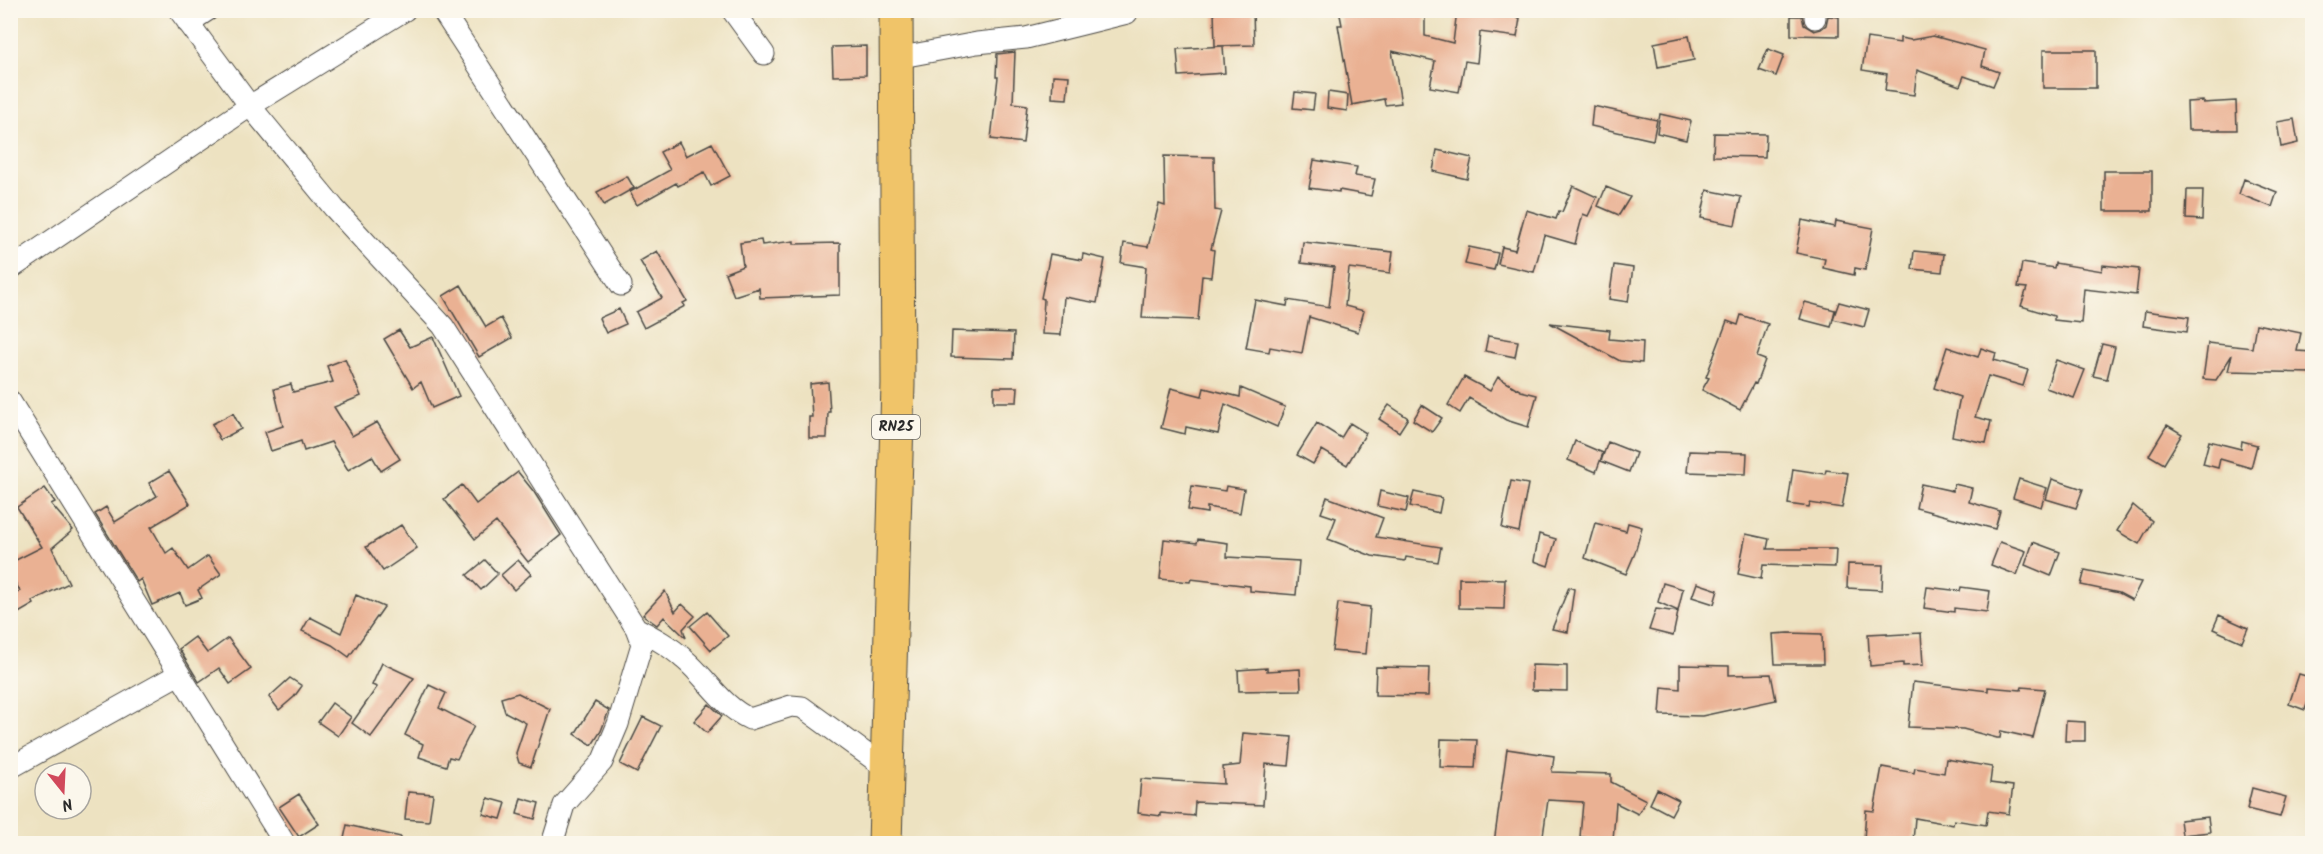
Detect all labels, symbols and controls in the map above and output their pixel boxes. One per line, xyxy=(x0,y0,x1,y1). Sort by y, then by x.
road number: RN25 xyxy=(872,415,920,439)
north arrow xyxy=(33,761,93,821)
text: N xyxy=(59,790,76,817)

